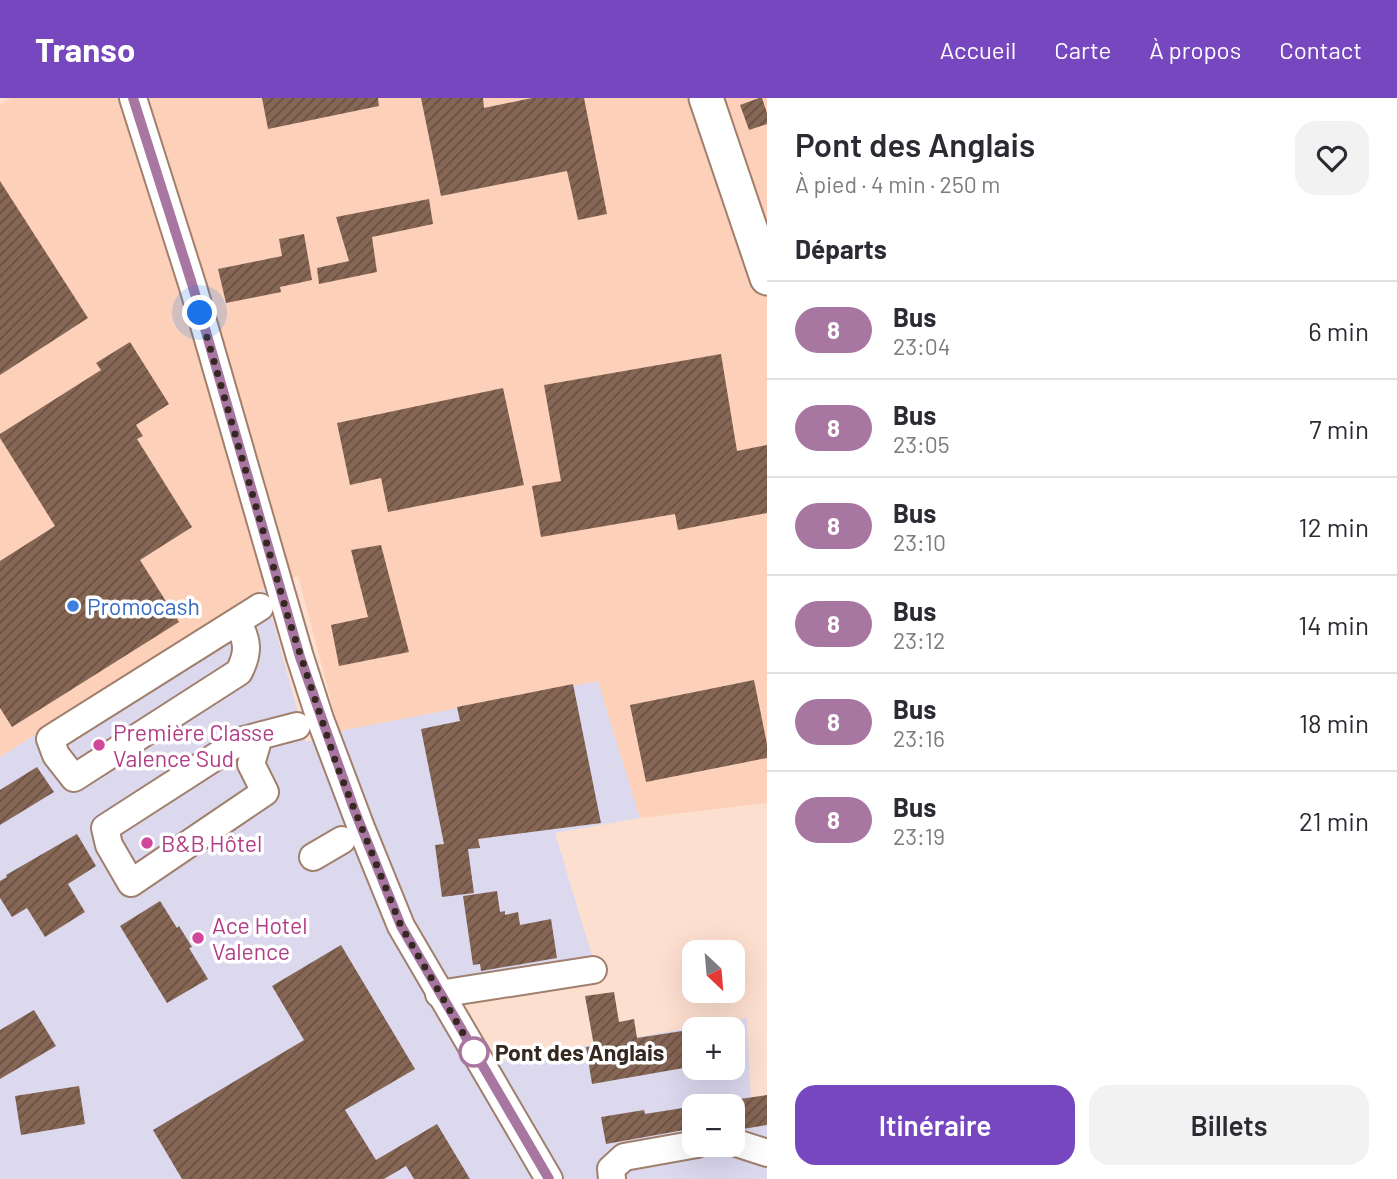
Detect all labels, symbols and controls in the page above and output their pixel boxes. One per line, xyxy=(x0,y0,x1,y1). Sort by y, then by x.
text: Transo xyxy=(35,29,135,69)
text: Accueil xyxy=(940,35,1016,64)
text: Carte xyxy=(1054,35,1111,64)
text: À propos xyxy=(1149,35,1241,64)
text: Contact xyxy=(1279,35,1362,64)
button: heart xyxy=(1295,121,1369,195)
text: Pont des Anglais xyxy=(795,124,1035,164)
text: À pied · 4 min · 250 m xyxy=(795,170,1000,198)
text: Départs xyxy=(795,233,887,264)
your location xyxy=(182,295,217,330)
text: Bus xyxy=(893,301,936,332)
text: 8 xyxy=(827,315,840,344)
text: 6 min xyxy=(1308,315,1369,346)
text: 23:04 xyxy=(893,332,951,360)
text: Bus xyxy=(893,399,936,430)
text: 8 xyxy=(827,413,840,442)
text: 7 min xyxy=(1309,413,1369,444)
text: 23:05 xyxy=(893,430,950,458)
text: Bus xyxy=(893,497,936,528)
text: 8 xyxy=(827,511,840,540)
text: 12 min xyxy=(1299,511,1369,542)
text: 23:10 xyxy=(893,528,946,556)
place label: Promocash xyxy=(87,592,200,620)
text: Bus xyxy=(893,595,936,626)
marker: Promocash xyxy=(65,598,81,614)
text: 8 xyxy=(827,609,840,638)
text: 14 min xyxy=(1298,609,1369,640)
text: 23:12 xyxy=(893,626,945,654)
text: Bus xyxy=(893,693,936,724)
text: 8 xyxy=(827,707,840,736)
text: 18 min xyxy=(1299,707,1369,738)
place label: Première Classe Valence Sud xyxy=(113,718,274,772)
text: 23:16 xyxy=(893,724,945,752)
marker: Première Classe Valence Sud xyxy=(91,737,107,753)
text: Bus xyxy=(893,791,936,822)
text: 8 xyxy=(827,805,840,834)
text: 21 min xyxy=(1299,805,1369,836)
text: 23:19 xyxy=(893,822,945,850)
place label: B&B Hôtel xyxy=(161,829,262,857)
marker: B&B Hôtel xyxy=(139,835,155,851)
place label: Ace Hotel Valence xyxy=(212,911,307,965)
marker: Ace Hotel Valence xyxy=(190,930,206,946)
north arrow xyxy=(682,940,746,1003)
map controls xyxy=(682,940,745,1157)
button: + xyxy=(682,1017,745,1080)
marker: Pont des Anglais xyxy=(459,1037,489,1067)
place label: Pont des Anglais xyxy=(495,1038,664,1066)
button: Itinéraire xyxy=(795,1085,1075,1165)
button: Billets xyxy=(1089,1085,1369,1165)
button: − xyxy=(682,1094,745,1157)

